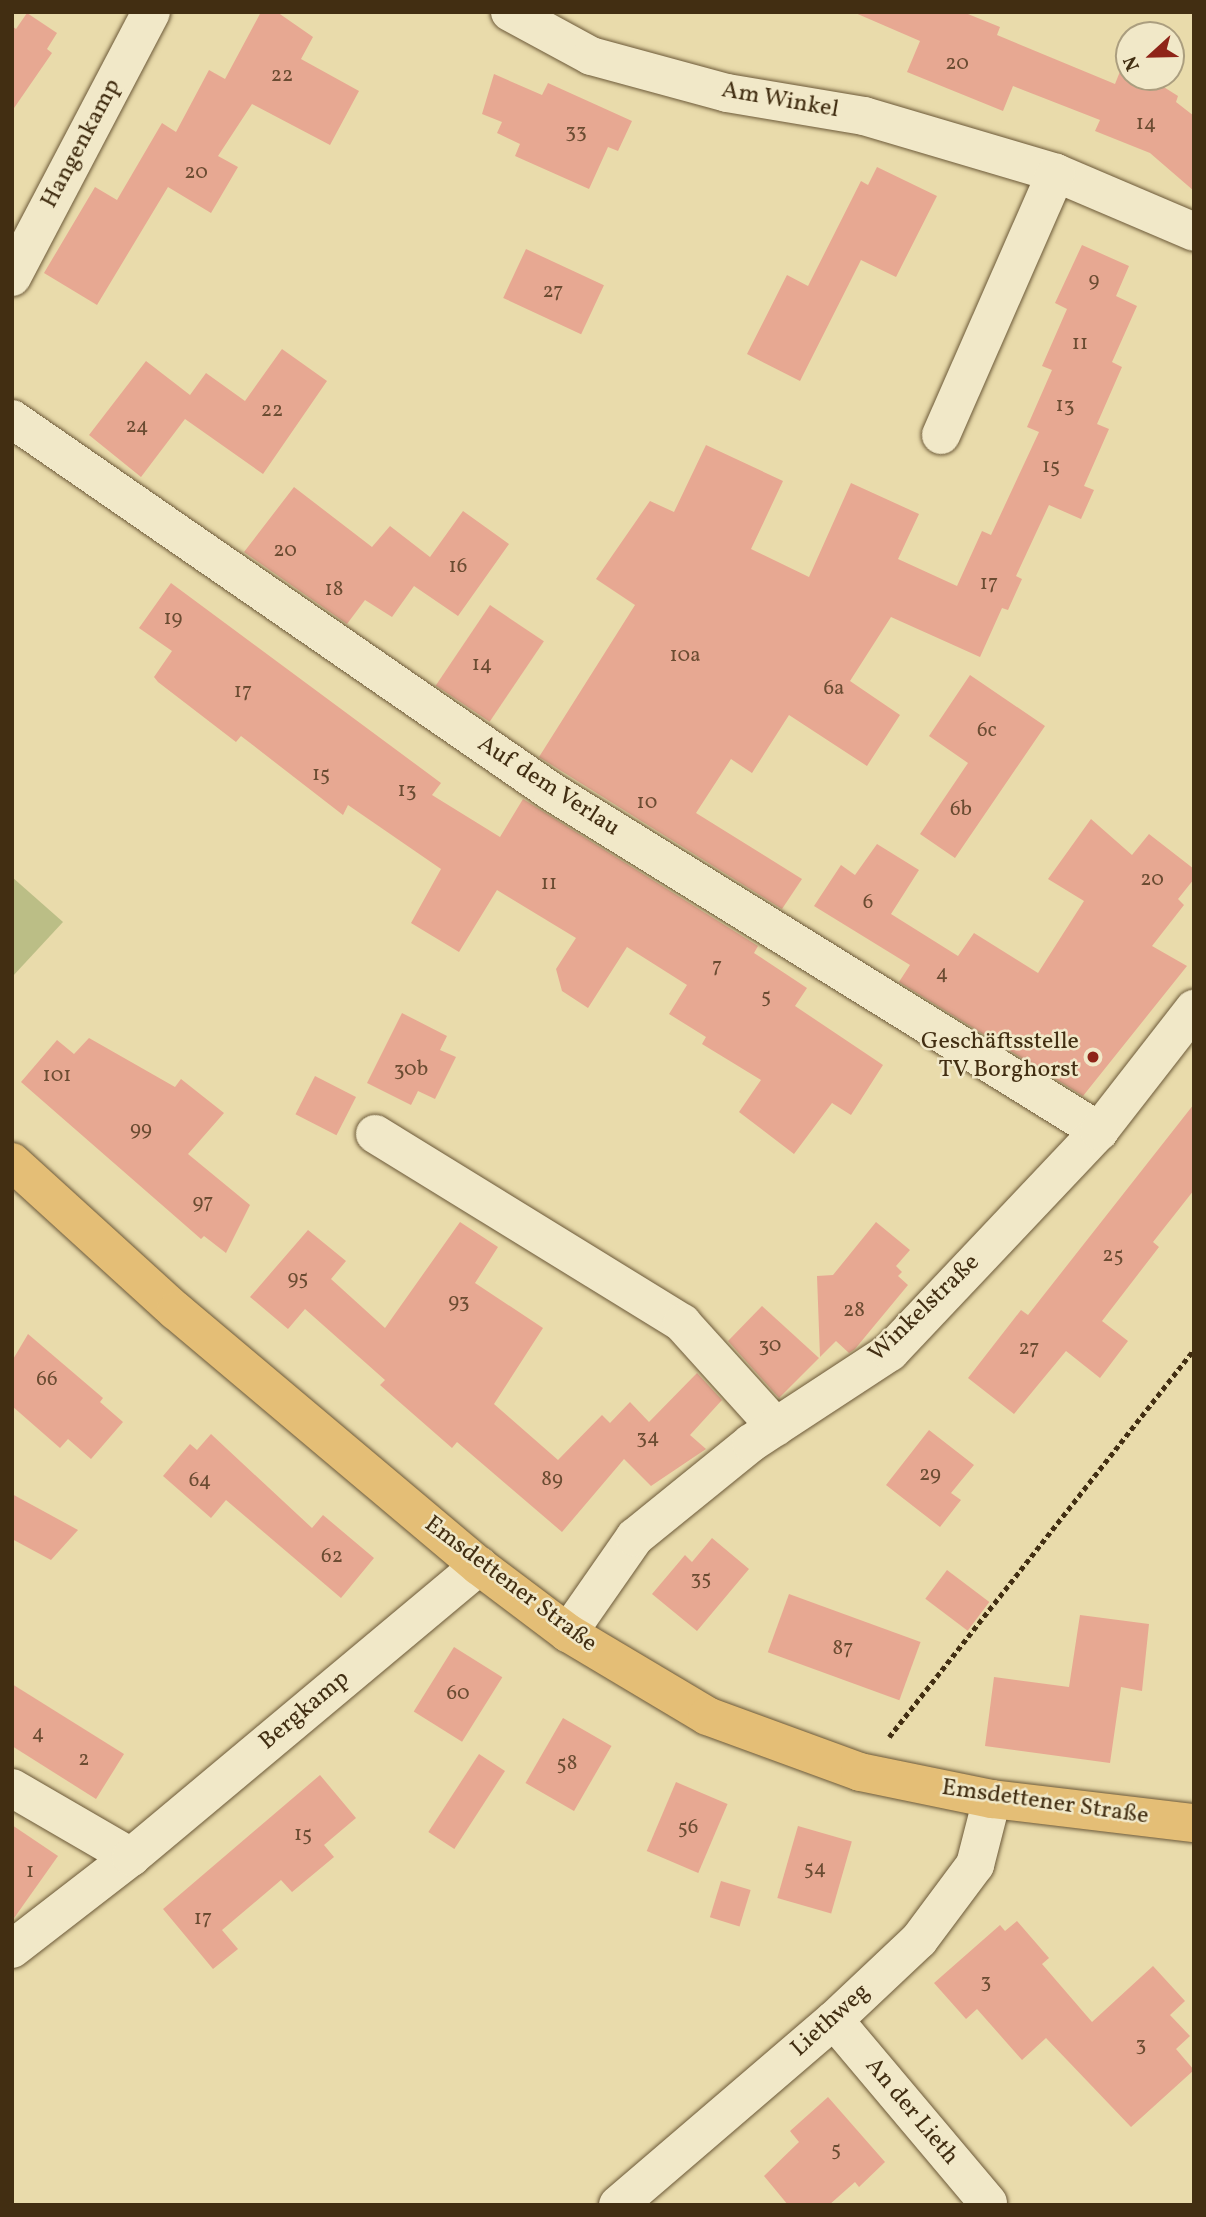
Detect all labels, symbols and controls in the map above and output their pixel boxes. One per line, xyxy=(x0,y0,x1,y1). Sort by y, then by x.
north arrow xyxy=(1115,21,1185,91)
house number: 20 xyxy=(945,51,969,77)
text: N xyxy=(1118,52,1147,74)
house number: 22 xyxy=(271,63,293,89)
street label: Hangenkamp xyxy=(36,74,128,214)
street label: Am Winkel xyxy=(719,76,841,126)
house number: 14 xyxy=(1136,111,1156,137)
house number: 33 xyxy=(565,119,587,145)
house number: 20 xyxy=(184,160,208,186)
house number: 9 xyxy=(1089,268,1099,294)
house number: 27 xyxy=(543,279,563,305)
house number: 11 xyxy=(1072,331,1088,357)
house number: 13 xyxy=(1056,393,1074,419)
house number: 22 xyxy=(261,398,283,424)
house number: 24 xyxy=(125,414,149,440)
house number: 15 xyxy=(1042,454,1060,480)
house number: 20 xyxy=(273,538,297,564)
house number: 16 xyxy=(449,554,467,580)
house number: 17 xyxy=(980,571,998,597)
house number: 18 xyxy=(325,577,343,603)
house number: 19 xyxy=(163,606,183,632)
house number: 10a xyxy=(669,643,701,669)
house number: 14 xyxy=(472,652,492,678)
house number: 6a xyxy=(823,676,845,702)
house number: 17 xyxy=(234,679,252,705)
house number: 6c xyxy=(977,718,997,744)
street label: Auf dem Verlau xyxy=(472,731,624,843)
house number: 15 xyxy=(312,762,330,788)
house number: 13 xyxy=(398,778,416,804)
house number: 10 xyxy=(637,790,657,816)
house number: 6b xyxy=(950,797,972,823)
house number: 20 xyxy=(1140,867,1164,893)
house number: 11 xyxy=(541,871,557,897)
house number: 6 xyxy=(863,890,873,916)
house number: 7 xyxy=(712,954,722,980)
house number: 4 xyxy=(936,961,948,987)
house number: 5 xyxy=(761,984,771,1010)
place label: Geschäftsstelle TV Borghorst xyxy=(921,1029,1079,1085)
marker: Geschäftsstelle TV Borghorst xyxy=(1085,1049,1101,1065)
house number: 30b xyxy=(394,1057,428,1083)
house number: 101 xyxy=(43,1063,71,1089)
house number: 99 xyxy=(130,1117,152,1143)
house number: 97 xyxy=(192,1190,214,1216)
house number: 25 xyxy=(1102,1243,1124,1269)
street label: Winkelstraße xyxy=(864,1249,986,1369)
house number: 95 xyxy=(288,1266,308,1292)
house number: 93 xyxy=(448,1289,470,1315)
house number: 28 xyxy=(843,1298,865,1324)
house number: 30 xyxy=(759,1333,781,1359)
house number: 27 xyxy=(1019,1336,1039,1362)
house number: 66 xyxy=(36,1367,58,1393)
house number: 34 xyxy=(636,1425,660,1451)
house number: 29 xyxy=(919,1462,941,1488)
house number: 89 xyxy=(541,1467,563,1493)
house number: 64 xyxy=(189,1468,211,1494)
street label: Emsdettener Straße xyxy=(418,1511,602,1659)
house number: 62 xyxy=(321,1544,343,1570)
house number: 35 xyxy=(691,1566,711,1592)
house number: 87 xyxy=(833,1636,853,1662)
street label: Bergkamp xyxy=(254,1665,356,1757)
house number: 60 xyxy=(446,1681,470,1707)
house number: 4 xyxy=(32,1721,44,1747)
house number: 2 xyxy=(78,1747,90,1773)
house number: 58 xyxy=(557,1751,577,1777)
street label: Emsdettener Straße xyxy=(940,1774,1150,1832)
house number: 56 xyxy=(678,1815,698,1841)
house number: 15 xyxy=(294,1822,312,1848)
house number: 54 xyxy=(804,1856,826,1882)
house number: 1 xyxy=(26,1859,34,1885)
house number: 17 xyxy=(194,1906,212,1932)
house number: 3 xyxy=(981,1969,991,1995)
street label: Liethweg xyxy=(786,1978,876,2064)
house number: 3 xyxy=(1136,2032,1146,2058)
street label: An der Lieth xyxy=(858,2053,964,2171)
house number: 5 xyxy=(831,2137,841,2163)

